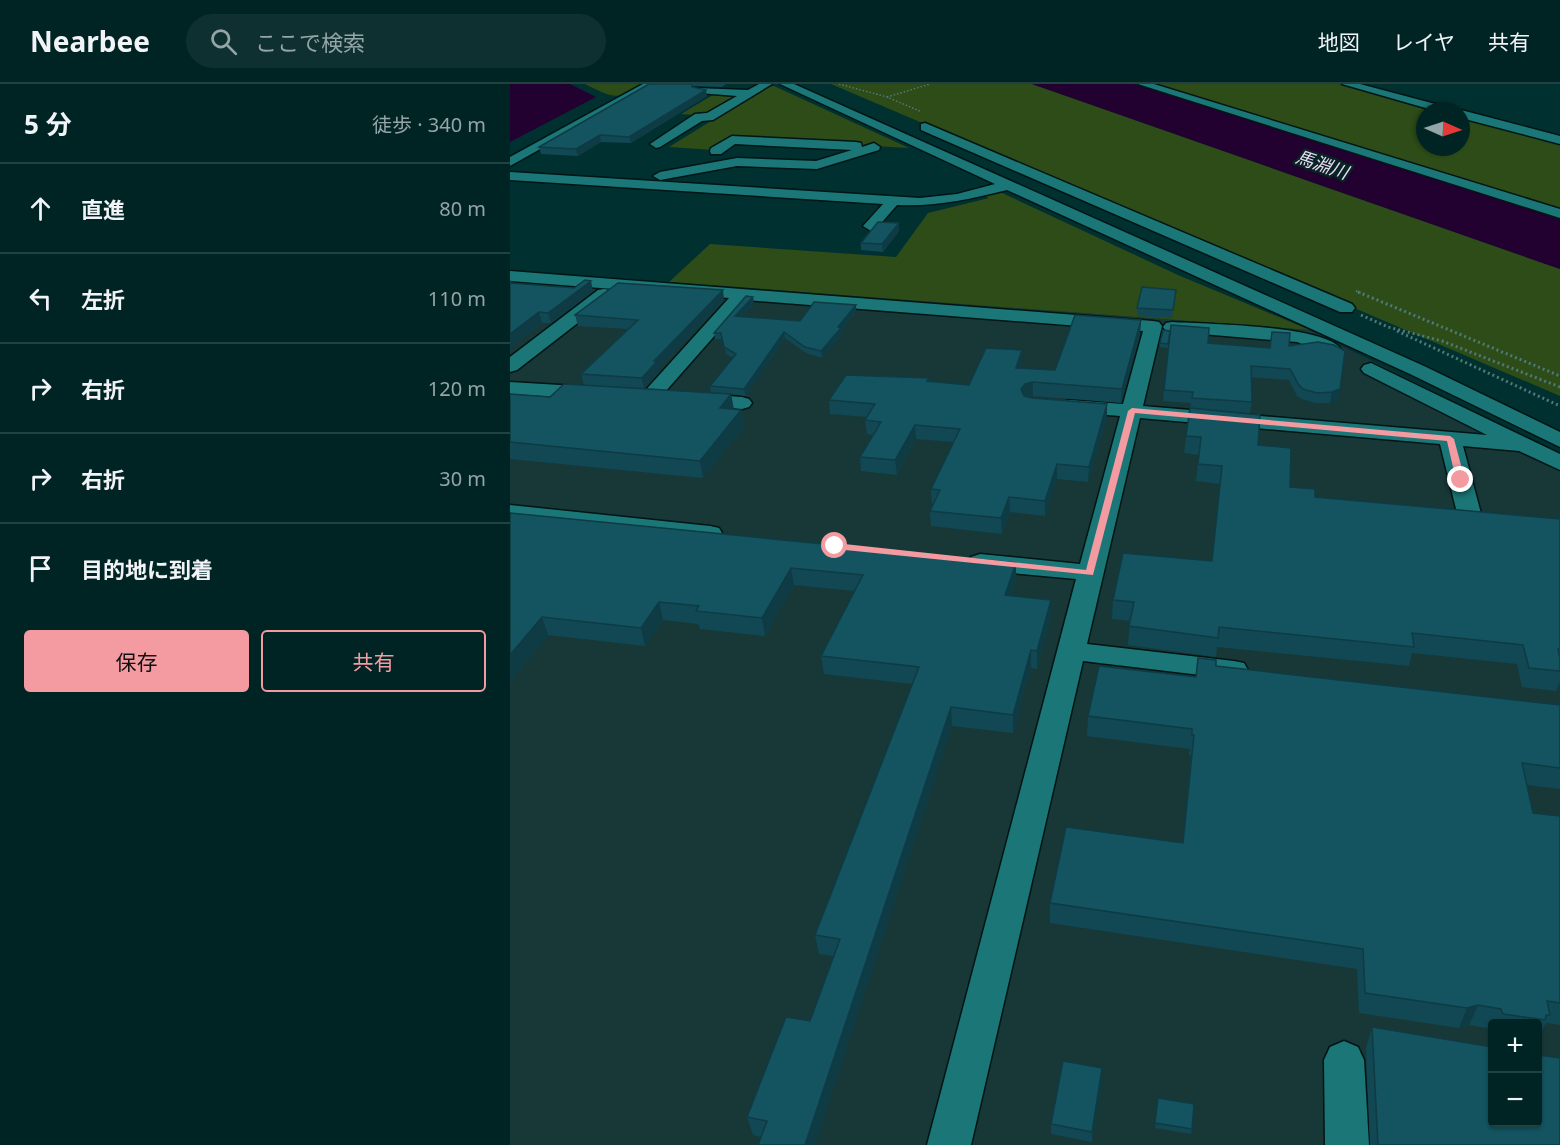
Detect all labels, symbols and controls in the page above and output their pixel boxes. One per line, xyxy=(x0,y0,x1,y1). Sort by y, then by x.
search box xyxy=(186,14,606,68)
text: Nearbee xyxy=(30,22,150,60)
icon: search xyxy=(207,25,240,58)
text: ここで検索 xyxy=(255,27,365,57)
text: 地図 xyxy=(1318,28,1360,56)
text: レイヤ xyxy=(1393,28,1455,56)
text: 共有 xyxy=(1488,28,1530,56)
north arrow xyxy=(1416,102,1470,156)
text: 5 分 xyxy=(24,106,72,142)
text: 徒歩 · 340 m xyxy=(372,111,486,138)
water label: 馬淵川 xyxy=(1293,144,1354,185)
icon: ahead xyxy=(24,192,57,225)
text: 直進 xyxy=(81,194,125,224)
text: 80 m xyxy=(439,195,486,222)
icon: left xyxy=(24,282,57,315)
text: 左折 xyxy=(81,284,125,314)
text: 110 m xyxy=(428,285,486,312)
icon: right xyxy=(24,372,57,405)
text: 右折 xyxy=(81,374,125,404)
text: 120 m xyxy=(428,375,486,402)
icon: right xyxy=(24,462,57,495)
text: 右折 xyxy=(81,464,125,494)
text: 30 m xyxy=(439,465,486,492)
route end xyxy=(1447,466,1473,492)
route start xyxy=(821,532,847,558)
icon: arrive xyxy=(24,552,57,585)
text: 目的地に到着 xyxy=(81,554,213,584)
button: 保存 xyxy=(24,630,249,692)
button: 共有 xyxy=(261,630,486,692)
map controls xyxy=(1488,1019,1542,1127)
button: + xyxy=(1488,1019,1542,1073)
button: − xyxy=(1488,1073,1542,1127)

